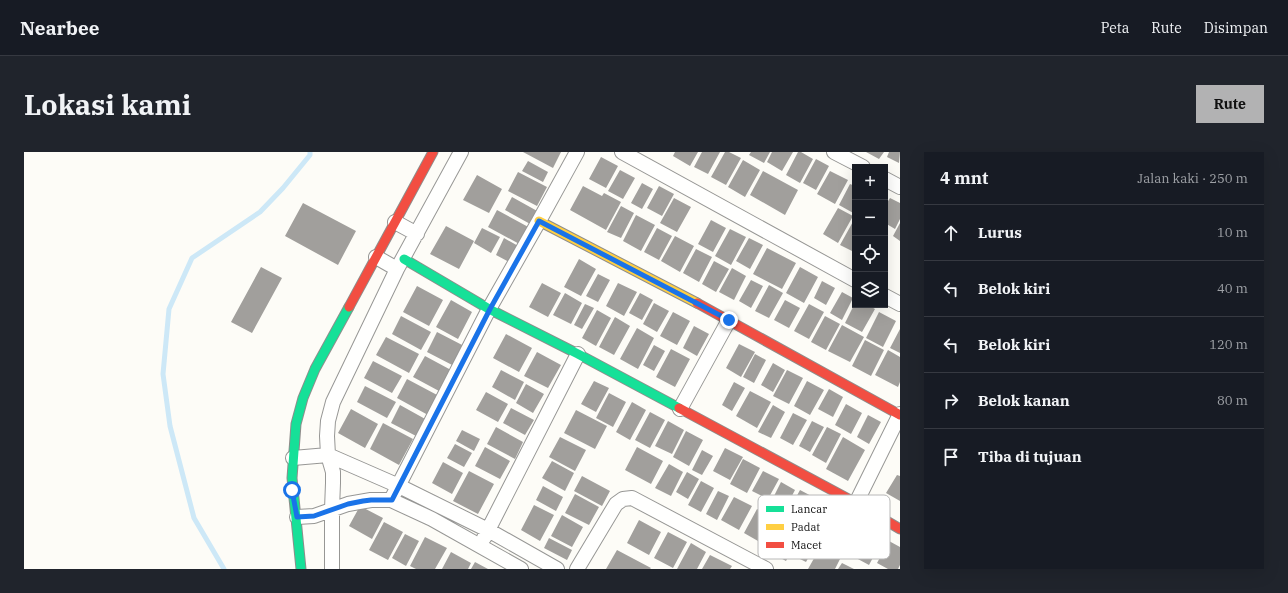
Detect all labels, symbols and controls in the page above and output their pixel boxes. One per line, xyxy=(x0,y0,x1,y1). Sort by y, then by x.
text: Nearbee xyxy=(20,16,99,40)
text: Peta xyxy=(1101,19,1129,37)
text: Rute xyxy=(1151,19,1182,37)
text: Disimpan xyxy=(1204,19,1268,37)
button: Rute xyxy=(1196,85,1264,123)
text: Lokasi kami xyxy=(24,86,191,123)
map controls xyxy=(852,164,888,308)
button: + xyxy=(852,164,888,200)
text: 4 mnt xyxy=(940,167,988,189)
text: Jalan kaki · 250 m xyxy=(1137,170,1248,187)
button: − xyxy=(852,200,888,236)
icon: ahead xyxy=(940,222,962,244)
text: Lurus xyxy=(978,223,1022,242)
text: 10 m xyxy=(1217,224,1248,241)
button: locate xyxy=(852,236,888,272)
button: layers xyxy=(852,272,888,308)
icon: left xyxy=(940,278,962,300)
text: Belok kiri xyxy=(978,279,1050,298)
text: 40 m xyxy=(1217,280,1248,297)
route end xyxy=(720,311,738,329)
icon: left xyxy=(940,334,962,356)
text: Belok kiri xyxy=(978,335,1050,354)
text: 120 m xyxy=(1209,336,1248,353)
icon: right xyxy=(940,390,962,412)
text: Belok kanan xyxy=(978,391,1070,410)
text: 80 m xyxy=(1217,392,1248,409)
icon: arrive xyxy=(940,446,962,468)
text: Tiba di tujuan xyxy=(978,447,1082,466)
route start xyxy=(283,481,301,499)
legend xyxy=(758,495,890,559)
text: Lancar xyxy=(791,502,827,516)
text: Padat xyxy=(791,520,820,534)
text: Macet xyxy=(791,538,822,552)

